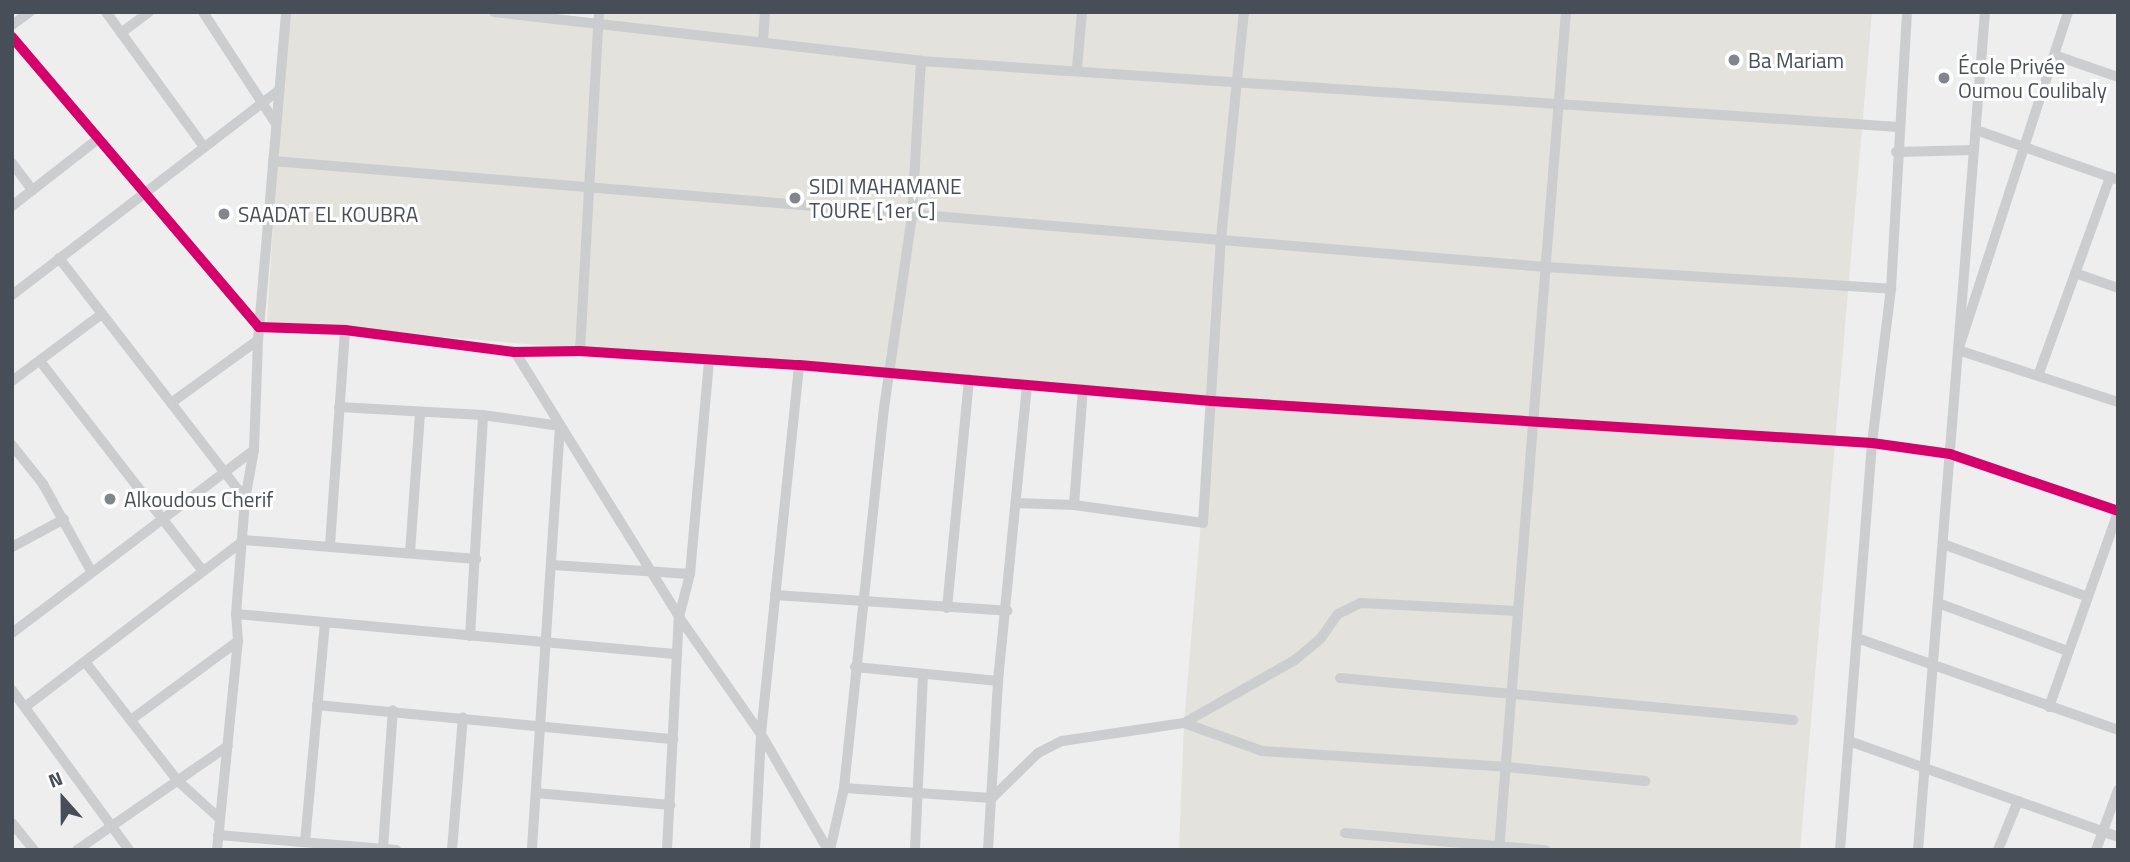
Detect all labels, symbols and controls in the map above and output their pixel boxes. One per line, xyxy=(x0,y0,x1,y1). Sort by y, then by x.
place label: Ba Mariam xyxy=(1748,47,1844,73)
marker: Ba Mariam xyxy=(1726,52,1742,68)
place label: École Privée Oumou Coulibaly xyxy=(1958,53,2107,103)
marker: École Privée Oumou Coulibaly xyxy=(1936,70,1952,86)
place label: SIDI MAHAMANE TOURE [1er C] xyxy=(809,173,962,223)
marker: SIDI MAHAMANE TOURE [1er C] xyxy=(787,190,803,206)
place label: SAADAT EL KOUBRA xyxy=(238,201,418,227)
marker: SAADAT EL KOUBRA xyxy=(216,206,232,222)
place label: Alkoudous Cherif xyxy=(124,486,273,512)
marker: Alkoudous Cherif xyxy=(102,491,118,507)
text: N xyxy=(44,763,67,795)
north arrow xyxy=(28,764,98,834)

